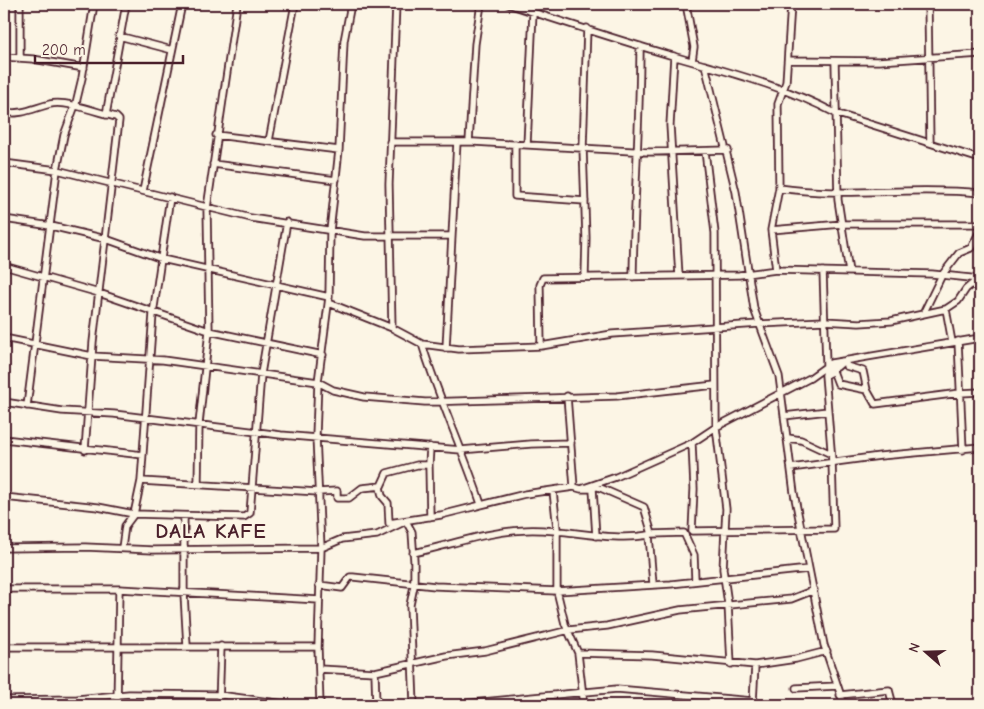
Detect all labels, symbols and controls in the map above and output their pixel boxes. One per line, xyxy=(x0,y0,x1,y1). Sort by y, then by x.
scale bar xyxy=(35,32,182,64)
text: 200 m xyxy=(42,41,86,59)
district label: DALA KAFE xyxy=(155,519,267,543)
north arrow xyxy=(902,626,952,676)
text: N xyxy=(905,641,924,655)

